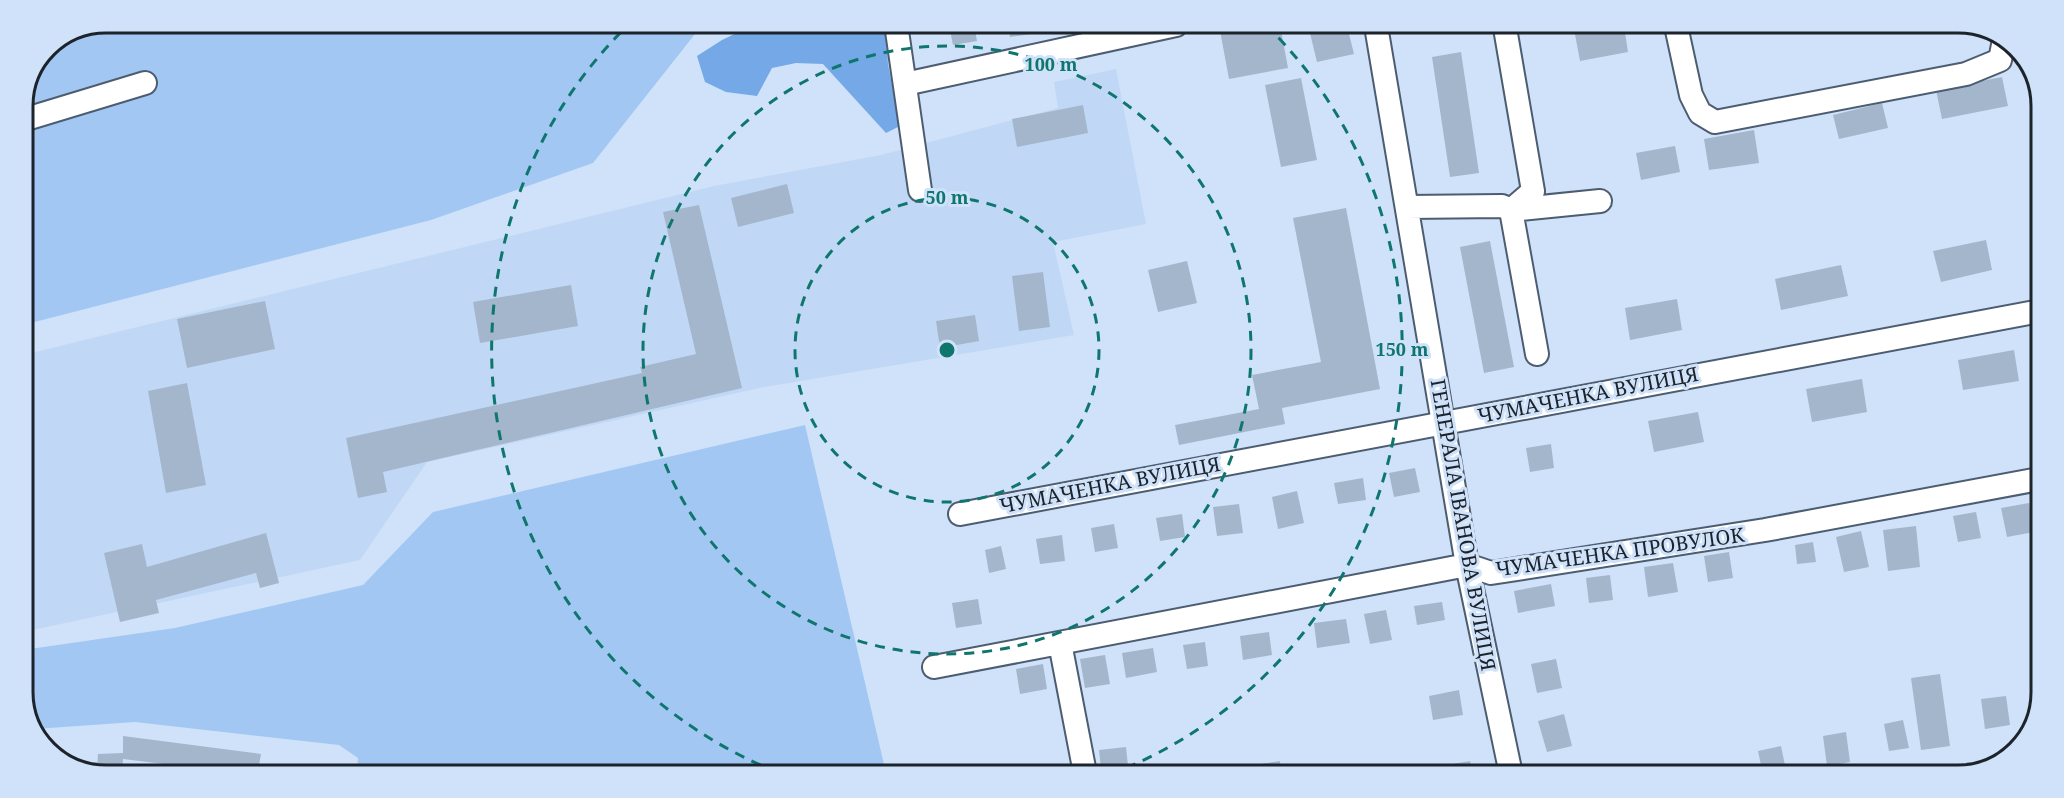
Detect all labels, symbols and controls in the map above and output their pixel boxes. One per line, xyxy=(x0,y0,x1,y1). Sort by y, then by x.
text: 100 m xyxy=(1025,52,1078,76)
text: 50 m xyxy=(926,185,969,209)
text: 150 m xyxy=(1376,337,1429,361)
centre of rings xyxy=(937,340,957,360)
street label: ЧУМАЧЕНКА ВУЛИЦЯ xyxy=(1475,360,1700,429)
street label: ГЕНЕРАЛА ІВАНОВА ВУЛИЦЯ xyxy=(1424,377,1502,673)
street label: ЧУМАЧЕНКА ВУЛИЦЯ xyxy=(997,450,1222,519)
street label: ЧУМАЧЕНКА ПРОВУЛОК xyxy=(1494,521,1747,582)

